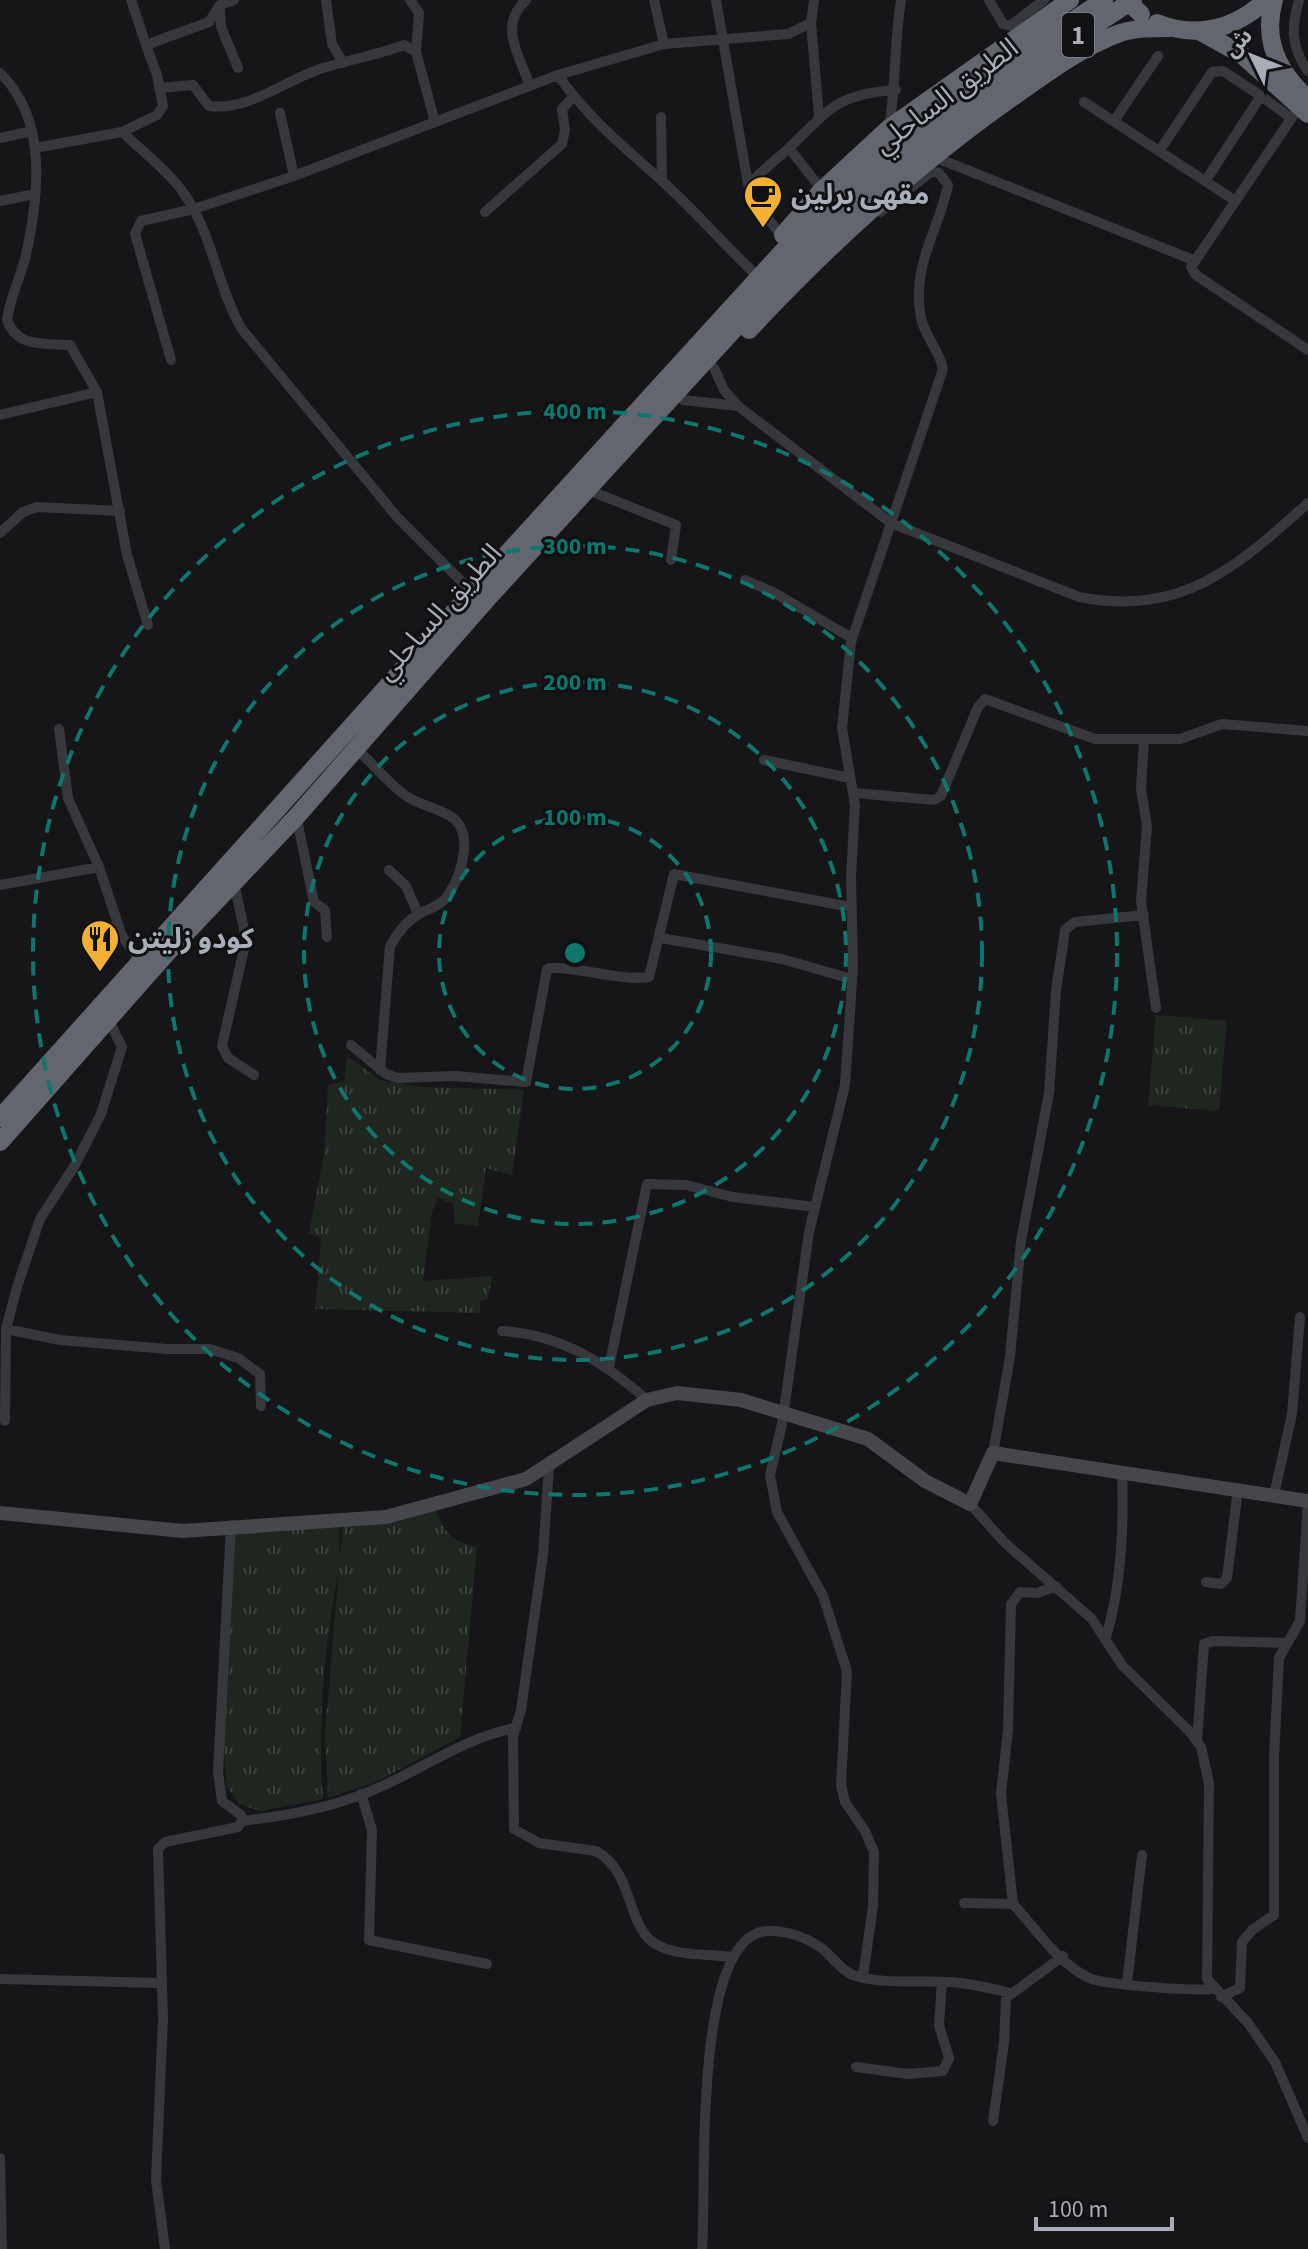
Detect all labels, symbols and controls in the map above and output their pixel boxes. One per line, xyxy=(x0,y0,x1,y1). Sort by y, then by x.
road number: 1 xyxy=(1062,13,1094,57)
north arrow xyxy=(1212,16,1292,96)
text: ش xyxy=(1216,21,1260,65)
street label: الطريق الساحلي xyxy=(865,28,1027,164)
cafe icon: مقهى برلين xyxy=(742,174,784,229)
place label: مقهى برلين xyxy=(791,175,929,215)
text: 400 m xyxy=(543,394,607,429)
text: 300 m xyxy=(543,529,607,564)
street label: الطريق الساحلي xyxy=(367,535,512,690)
text: 200 m xyxy=(543,665,607,700)
text: 100 m xyxy=(543,800,607,835)
restaurant icon: كودو زليتن xyxy=(79,918,121,973)
place label: كودو زليتن xyxy=(128,919,254,959)
centre of rings xyxy=(561,939,589,967)
scale bar xyxy=(1036,2181,1172,2231)
text: 100 m xyxy=(1048,2192,1108,2227)

